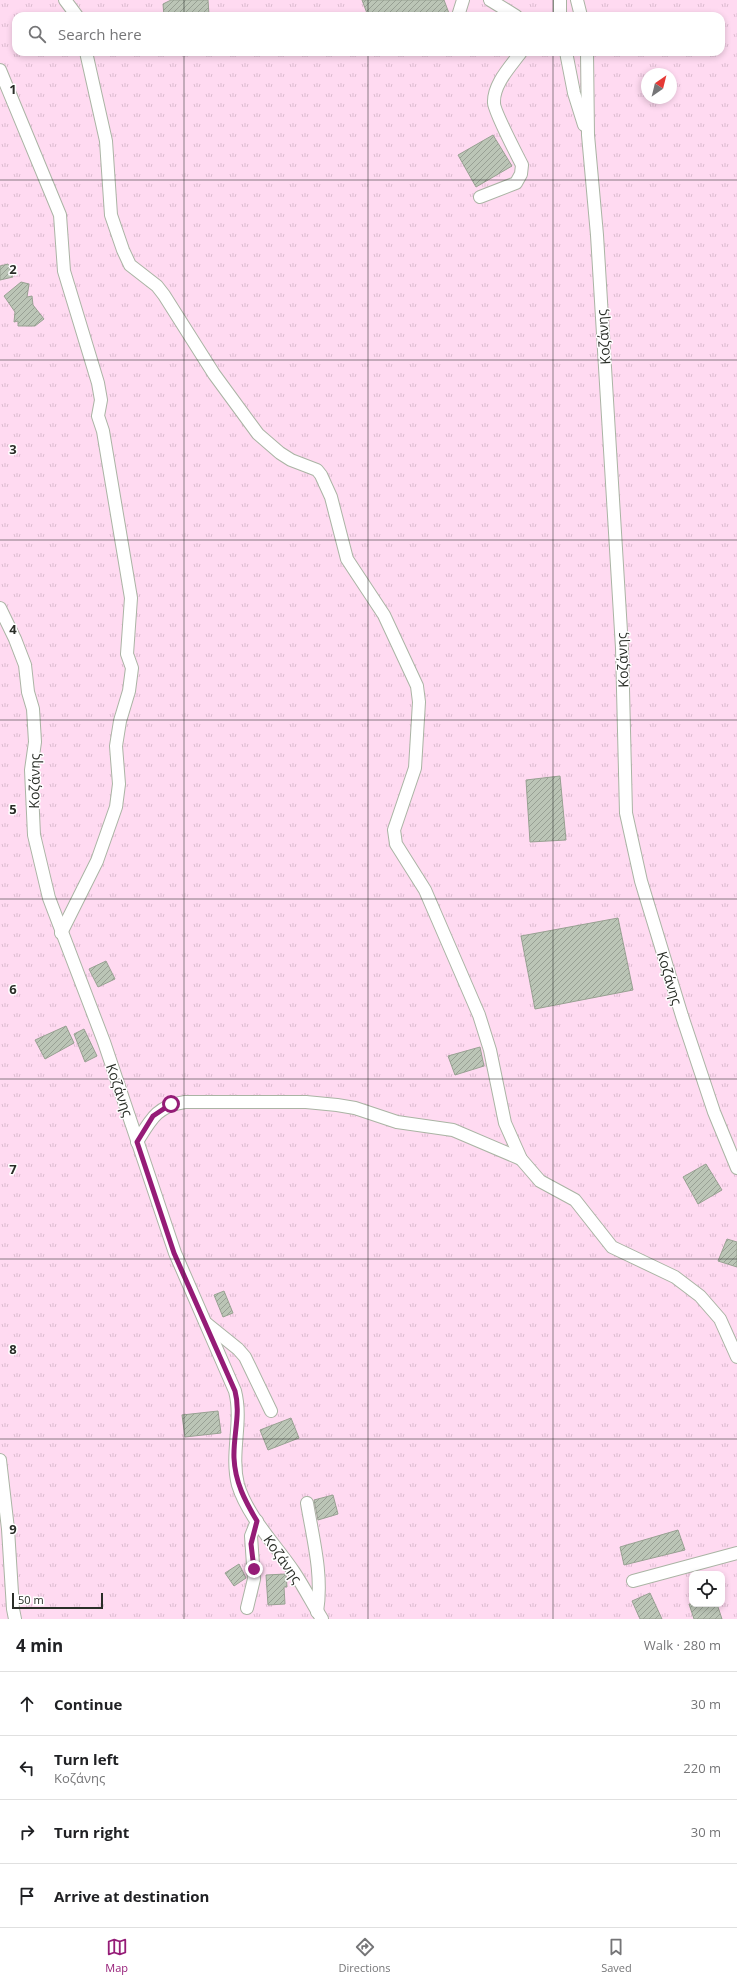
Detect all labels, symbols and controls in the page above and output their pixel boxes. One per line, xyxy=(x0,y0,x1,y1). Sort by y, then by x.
search box xyxy=(12,12,725,56)
icon: search xyxy=(26,23,48,45)
text: Search here xyxy=(58,24,142,44)
north arrow xyxy=(641,68,677,104)
text: 1 xyxy=(9,80,17,98)
text: 2 xyxy=(9,260,17,278)
street label: Κοζάνης xyxy=(592,309,614,365)
text: 3 xyxy=(9,440,17,458)
text: 4 xyxy=(9,620,17,638)
street label: Κοζάνης xyxy=(612,632,632,688)
street label: Κοζάνης xyxy=(24,753,44,809)
text: 5 xyxy=(9,800,17,818)
street label: Κοζάνης xyxy=(653,949,687,1007)
text: 6 xyxy=(9,980,17,998)
street label: Κοζάνης xyxy=(102,1061,138,1119)
route start xyxy=(162,1095,180,1113)
text: 7 xyxy=(9,1160,17,1178)
text: 8 xyxy=(9,1340,17,1358)
text: 9 xyxy=(9,1520,17,1538)
street label: Κοζάνης xyxy=(259,1531,307,1587)
route end xyxy=(245,1560,263,1578)
map controls xyxy=(689,1571,725,1607)
button: locate xyxy=(689,1571,725,1607)
scale bar xyxy=(12,1591,103,1610)
text: 50 m xyxy=(18,1592,44,1607)
text: 4 min xyxy=(16,1634,63,1657)
text: Walk · 280 m xyxy=(644,1636,721,1654)
icon: ahead xyxy=(16,1693,38,1715)
text: Continue xyxy=(54,1694,122,1714)
text: 30 m xyxy=(691,1695,721,1713)
text: Turn left xyxy=(54,1749,119,1769)
icon: left xyxy=(16,1757,38,1779)
text: 220 m xyxy=(683,1759,721,1777)
text: Κοζάνης xyxy=(54,1769,105,1787)
icon: right xyxy=(16,1821,38,1843)
text: Turn right xyxy=(54,1822,129,1842)
text: 30 m xyxy=(691,1823,721,1841)
icon: arrive xyxy=(16,1885,38,1907)
text: Arrive at destination xyxy=(54,1886,209,1906)
tab: Map xyxy=(105,1936,128,1975)
tab: Directions xyxy=(339,1936,391,1975)
tab: Saved xyxy=(601,1936,632,1975)

